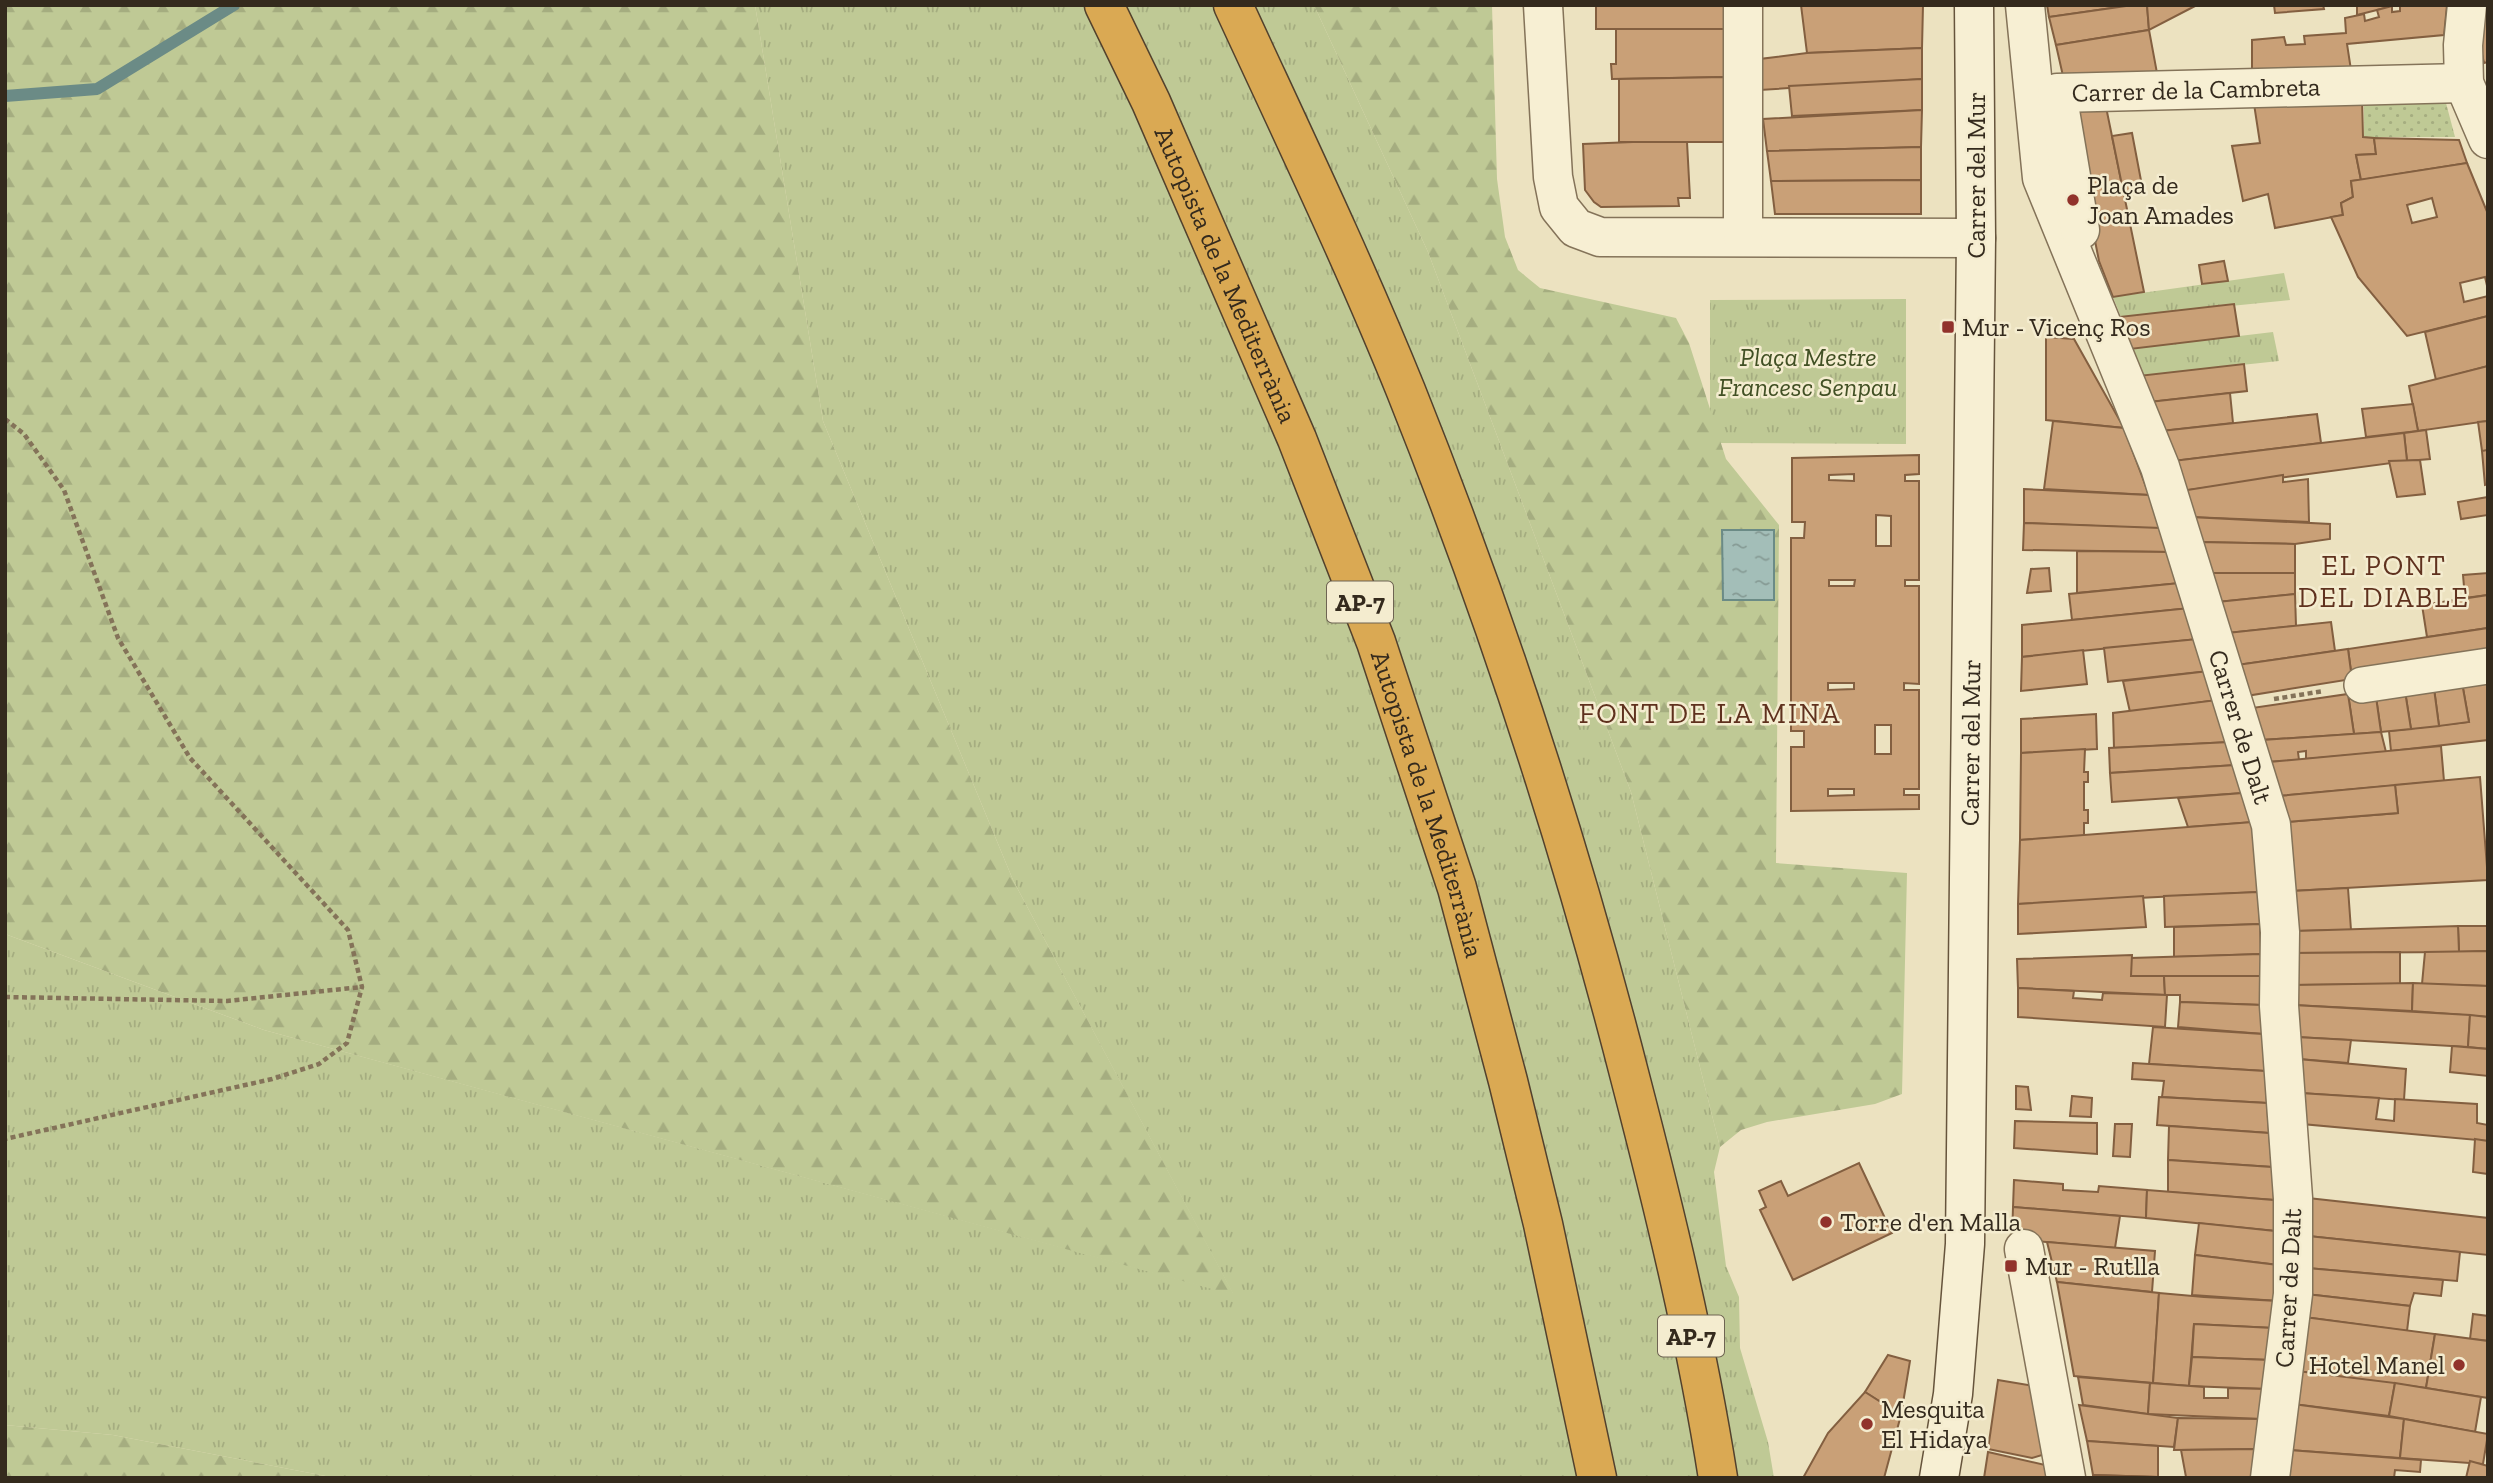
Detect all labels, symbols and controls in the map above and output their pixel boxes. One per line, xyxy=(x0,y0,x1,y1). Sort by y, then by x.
street label: Carrer de la Cambreta xyxy=(2071,71,2321,109)
street label: Carrer del Mur xyxy=(1960,91,1992,259)
street label: Autopista de la Mediterrània xyxy=(1148,121,1304,428)
place label: Plaça de Joan Amades xyxy=(2087,169,2234,231)
marker: Plaça de Joan Amades xyxy=(2065,192,2081,208)
place label: Mur - Vicenç Ros xyxy=(1962,311,2151,343)
marker: Mur - Vicenç Ros xyxy=(1940,319,1956,335)
park label: Plaça Mestre Francesc Senpau xyxy=(1718,341,1898,403)
district label: EL PONT DEL DIABLE xyxy=(2298,549,2470,614)
road number: AP-7 xyxy=(1327,582,1393,622)
street label: Carrer de Dalt xyxy=(2202,646,2280,808)
street label: Autopista de la Mediterrània xyxy=(1364,647,1491,961)
street label: Carrer del Mur xyxy=(1954,659,1987,826)
district label: FONT DE LA MINA xyxy=(1579,697,1841,730)
place label: Torre d'en Malla xyxy=(1840,1206,2022,1238)
street label: Carrer de Dalt xyxy=(2268,1207,2308,1369)
marker: Torre d'en Malla xyxy=(1818,1214,1834,1230)
place label: Mur - Rutlla xyxy=(2025,1250,2160,1282)
marker: Mur - Rutlla xyxy=(2003,1258,2019,1274)
road number: AP-7 xyxy=(1658,1316,1724,1356)
place label: Hotel Manel xyxy=(2309,1349,2445,1381)
marker: Hotel Manel xyxy=(2451,1357,2467,1373)
place label: Mesquita El Hidaya xyxy=(1881,1393,1989,1455)
marker: Mesquita El Hidaya xyxy=(1859,1416,1875,1432)

